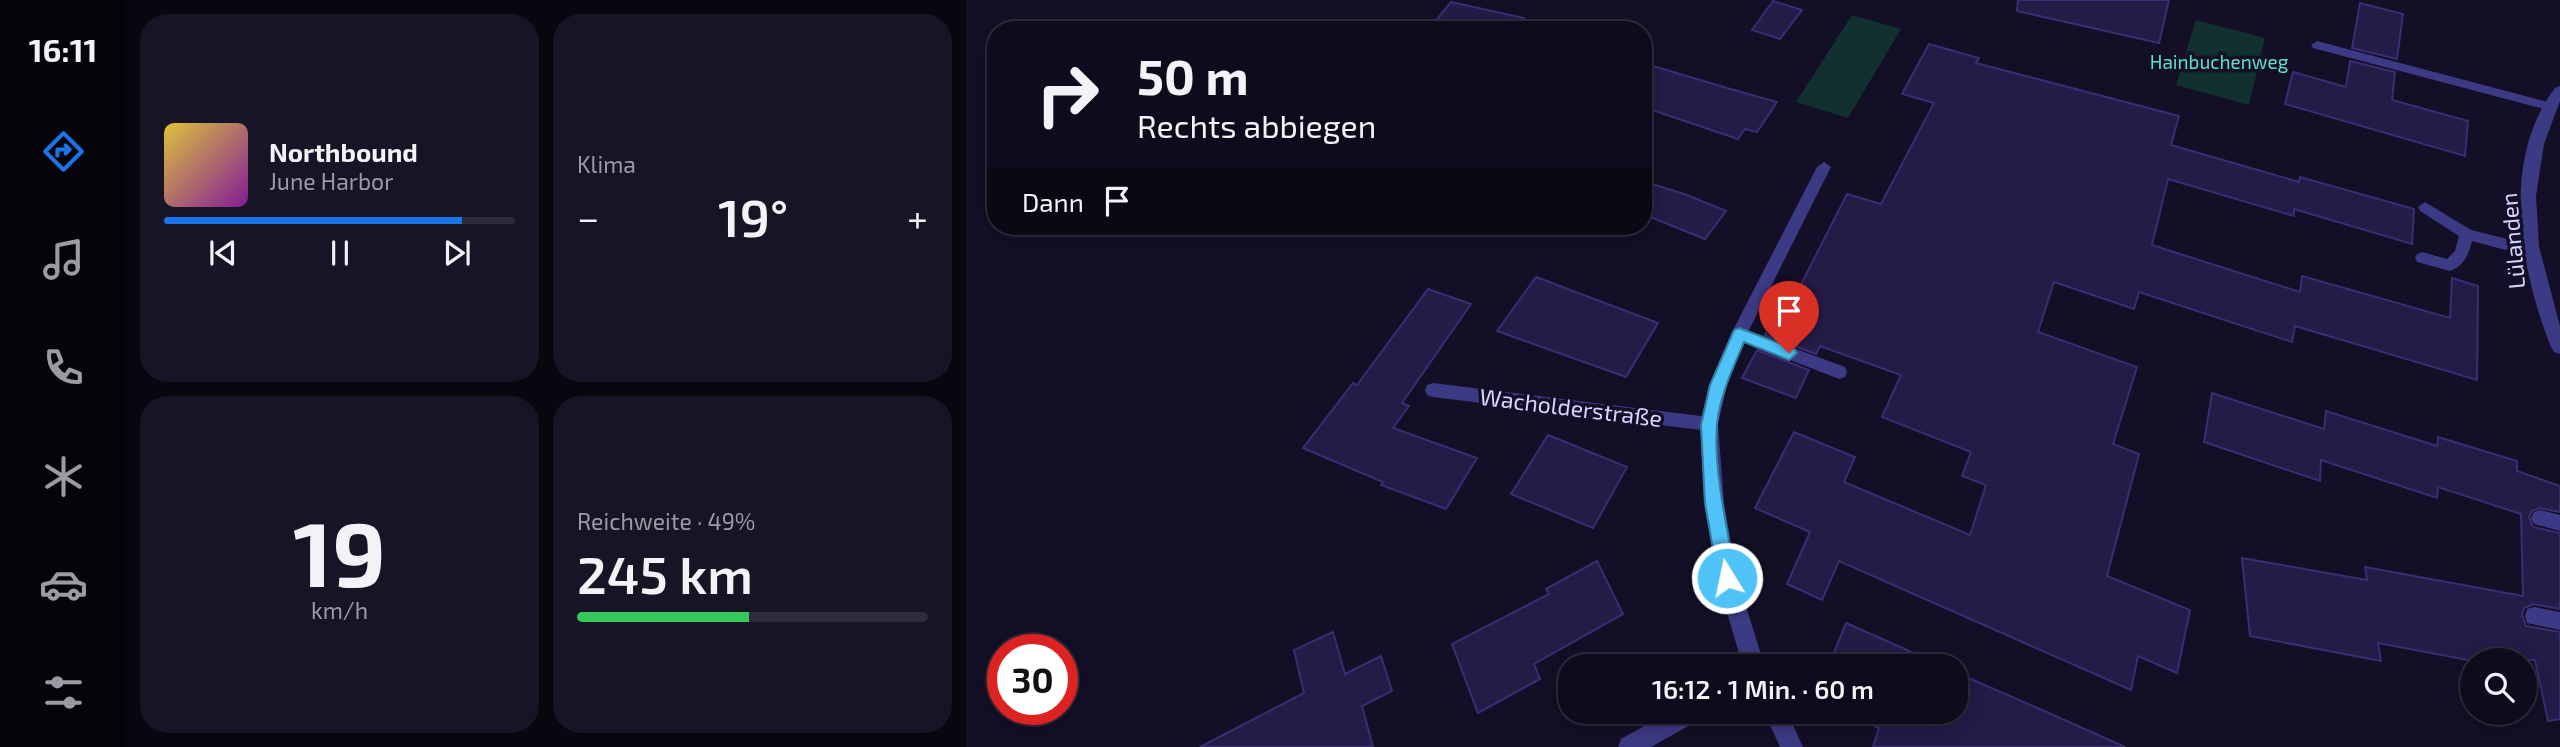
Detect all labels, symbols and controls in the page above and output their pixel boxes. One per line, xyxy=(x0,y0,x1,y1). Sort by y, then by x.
text: 16:11 xyxy=(29,30,97,68)
text: 50 m xyxy=(1137,46,1249,105)
icon: right xyxy=(1022,49,1113,140)
park label: Hainbuchenweg xyxy=(2150,50,2289,73)
text: Rechts abbiegen xyxy=(1137,106,1376,144)
icon: directions xyxy=(39,127,88,176)
text: Northbound xyxy=(269,136,418,167)
text: Klima xyxy=(577,150,636,178)
text: June Harbor xyxy=(269,167,393,195)
icon: arrive xyxy=(1098,182,1136,220)
text: 19° xyxy=(718,185,788,247)
text: Dann xyxy=(1022,186,1084,217)
street label: Lülanden xyxy=(2494,192,2530,290)
text: − xyxy=(577,194,599,240)
text: + xyxy=(907,194,928,240)
icon: previous xyxy=(204,234,242,272)
icon: pause xyxy=(321,234,359,272)
icon: next xyxy=(438,234,476,272)
icon: music xyxy=(39,235,88,284)
pin xyxy=(1759,281,1819,353)
icon: arrive xyxy=(1770,292,1808,330)
icon: phone xyxy=(39,343,88,392)
street label: Wacholderstraße xyxy=(1478,382,1664,432)
icon: climate xyxy=(39,452,88,501)
text: 19 xyxy=(293,496,386,605)
text: Reichweite · 49% xyxy=(577,507,755,535)
position arrow xyxy=(1690,541,1764,615)
text: 245 km xyxy=(577,542,753,604)
icon: car xyxy=(39,560,88,609)
text: km/h xyxy=(311,596,368,624)
speed limit sign: 30 xyxy=(987,634,1078,725)
map controls xyxy=(2460,648,2537,725)
button: search xyxy=(2460,648,2537,725)
icon: filters xyxy=(39,668,88,717)
text: 16:12 · 1 Min. · 60 m xyxy=(1652,673,1874,704)

